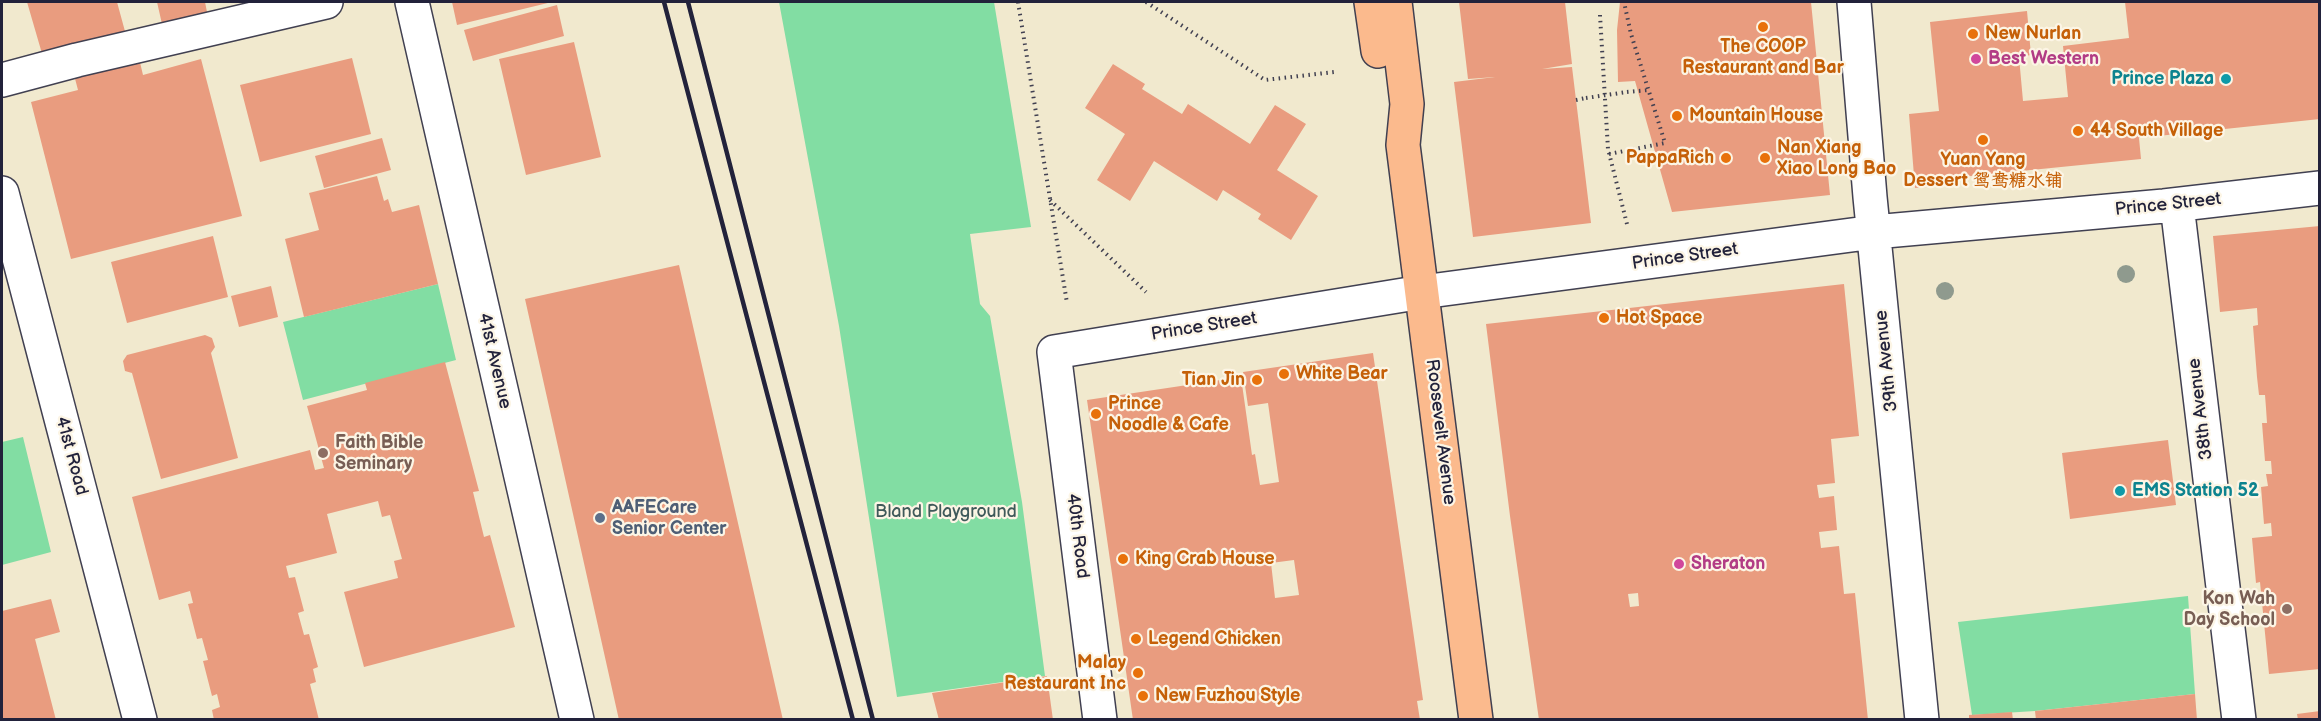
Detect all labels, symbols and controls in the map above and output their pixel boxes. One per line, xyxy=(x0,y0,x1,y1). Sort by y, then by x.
marker: The COOP Restaurant and Bar xyxy=(1756,20,1770,34)
place label: New Nurlan xyxy=(1985,23,2081,45)
marker: New Nurlan xyxy=(1966,27,1980,41)
place label: The COOP Restaurant and Bar xyxy=(1682,36,1844,78)
place label: Best Western xyxy=(1988,48,2099,70)
marker: Best Western xyxy=(1969,52,1983,66)
place label: Prince Plaza xyxy=(2111,68,2214,90)
marker: Prince Plaza xyxy=(2219,72,2233,86)
place label: Mountain House xyxy=(1689,105,1823,127)
marker: Mountain House xyxy=(1670,109,1684,123)
place label: 44 South Village xyxy=(2090,120,2223,142)
marker: 44 South Village xyxy=(2071,124,2085,138)
marker: Yuan Yang Dessert 鸳鸯糖水铺 xyxy=(1976,133,1990,147)
place label: Nan Xiang Xiao Long Bao xyxy=(1777,137,1896,180)
place label: PappaRich xyxy=(1626,147,1714,169)
place label: Yuan Yang Dessert 鸳鸯糖水铺 xyxy=(1903,149,2063,192)
marker: PappaRich xyxy=(1719,151,1733,165)
marker: Nan Xiang Xiao Long Bao xyxy=(1758,151,1772,165)
street label: Prince Street xyxy=(2114,189,2222,221)
street label: Prince Street xyxy=(1631,239,1739,275)
place label: Hot Space xyxy=(1616,307,1702,329)
street label: Prince Street xyxy=(1150,308,1258,346)
street label: 39th Avenue xyxy=(1871,309,1903,413)
street label: 41st Avenue xyxy=(472,311,516,411)
marker: Hot Space xyxy=(1597,311,1611,325)
street label: 38th Avenue xyxy=(2184,357,2218,461)
street label: Roosevelt Avenue xyxy=(1420,358,1460,506)
place label: White Bear xyxy=(1296,363,1388,385)
marker: White Bear xyxy=(1277,367,1291,381)
place label: Tian Jin xyxy=(1182,369,1245,391)
marker: Tian Jin xyxy=(1250,373,1264,387)
place label: Prince Noodle & Cafe xyxy=(1108,393,1229,436)
marker: Prince Noodle & Cafe xyxy=(1089,407,1103,421)
street label: 41st Road xyxy=(50,414,92,498)
place label: Faith Bible Seminary xyxy=(335,432,423,474)
marker: Faith Bible Seminary xyxy=(316,446,330,460)
place label: EMS Station 52 xyxy=(2132,480,2259,502)
marker: EMS Station 52 xyxy=(2113,484,2127,498)
street label: 40th Road xyxy=(1061,492,1093,580)
place label: AAFECare Senior Center xyxy=(612,497,726,540)
park label: Bland Playground xyxy=(875,501,1017,523)
marker: AAFECare Senior Center xyxy=(593,511,607,525)
place label: King Crab House xyxy=(1135,548,1275,570)
marker: King Crab House xyxy=(1116,552,1130,566)
place label: Sheraton xyxy=(1691,553,1765,575)
marker: Sheraton xyxy=(1672,557,1686,571)
place label: Kon Wah Day School xyxy=(2183,588,2275,630)
marker: Kon Wah Day School xyxy=(2280,602,2294,616)
place label: Legend Chicken xyxy=(1148,628,1281,650)
marker: Legend Chicken xyxy=(1129,632,1143,646)
place label: Malay Restaurant Inc xyxy=(1004,652,1126,694)
marker: Malay Restaurant Inc xyxy=(1131,666,1145,680)
place label: New Fuzhou Style xyxy=(1155,685,1300,707)
marker: New Fuzhou Style xyxy=(1136,689,1150,703)

